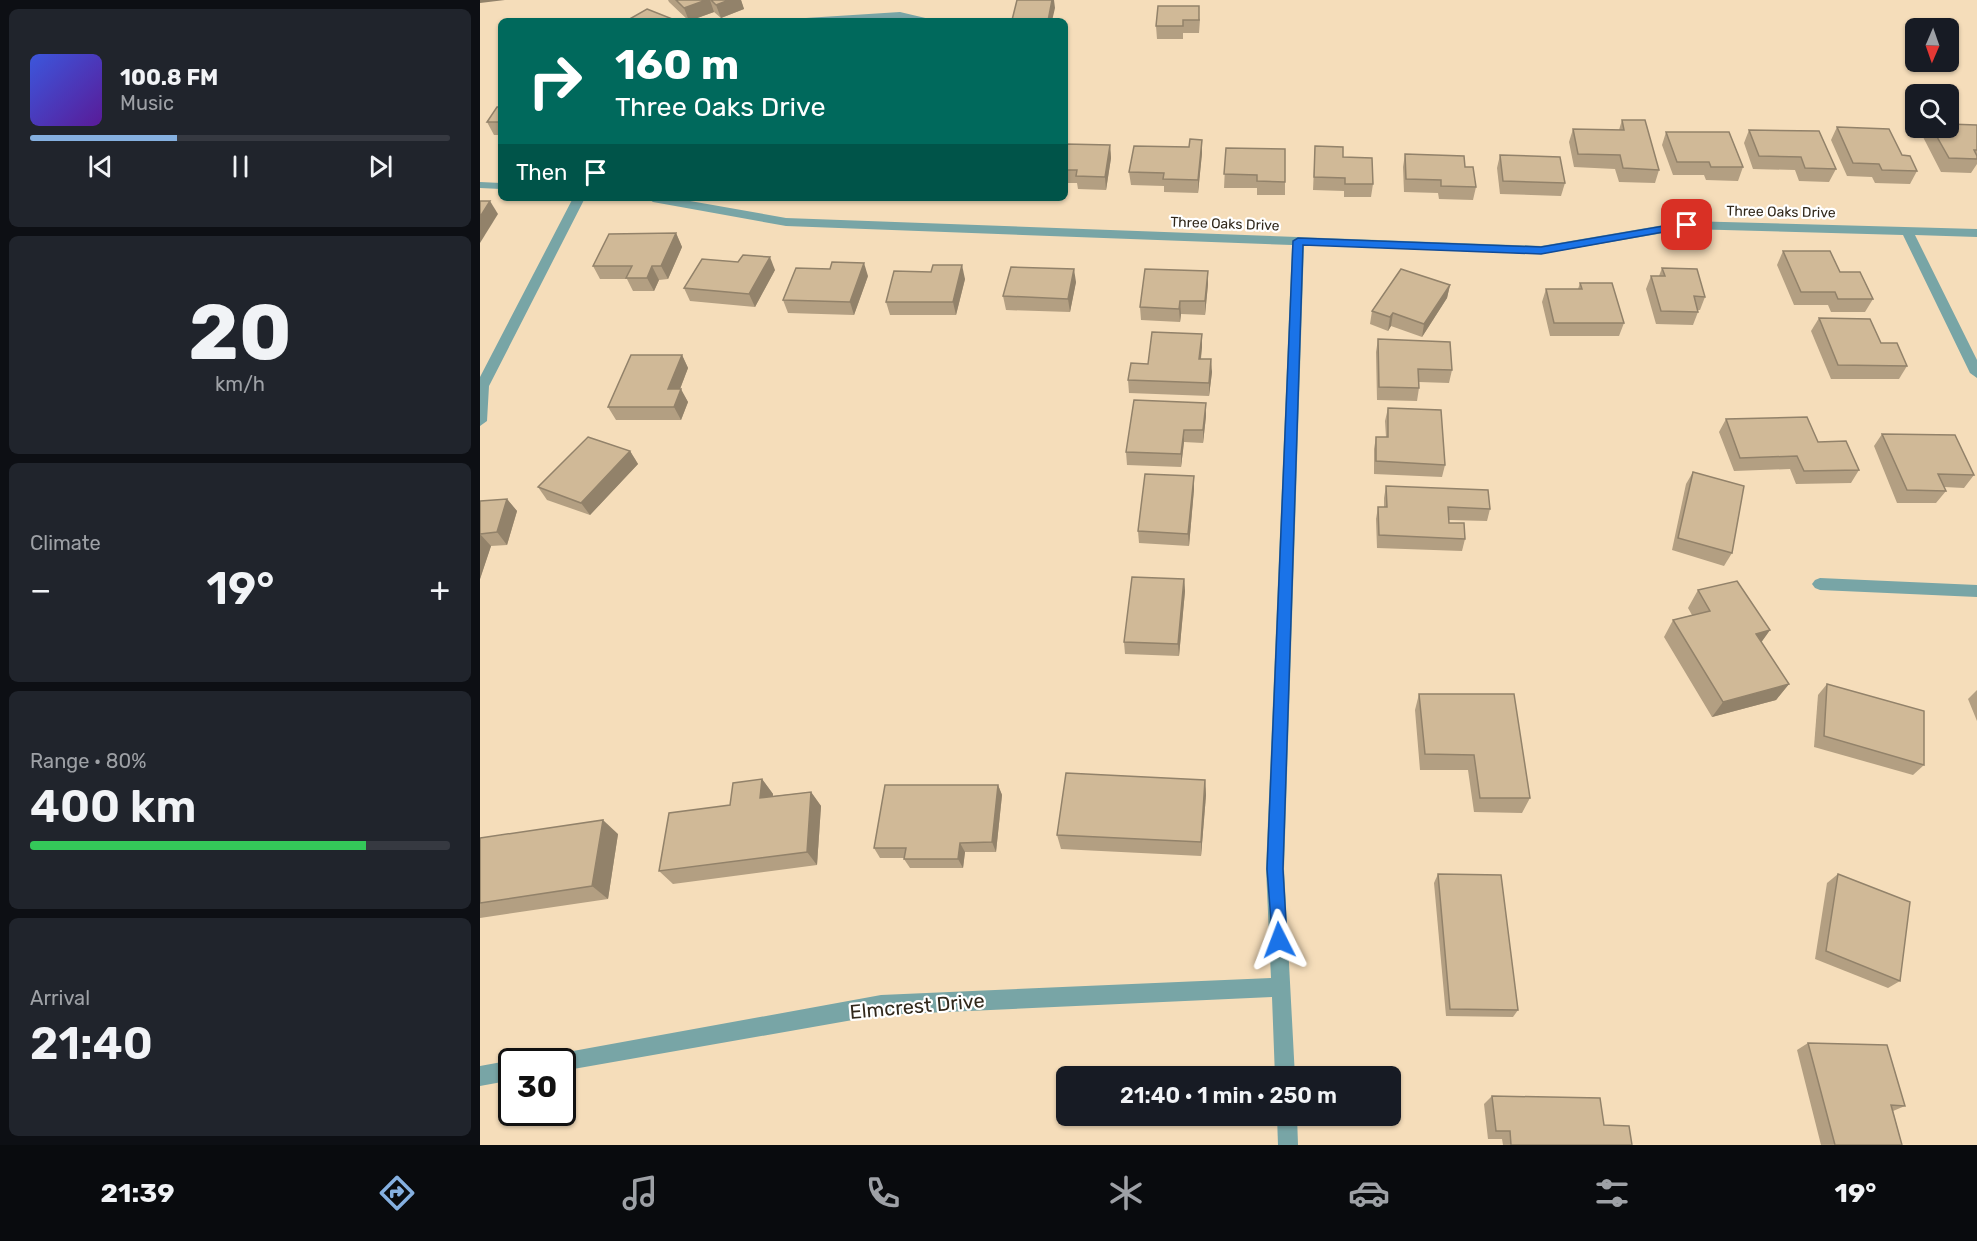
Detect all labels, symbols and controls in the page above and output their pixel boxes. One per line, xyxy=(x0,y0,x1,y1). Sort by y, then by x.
north arrow xyxy=(1905,18,1959,72)
map controls xyxy=(1905,18,1959,138)
text: 160 m xyxy=(615,40,739,90)
icon: right xyxy=(516,42,594,120)
text: 100.8 FM xyxy=(120,64,218,91)
button: search xyxy=(1905,84,1959,138)
text: Music xyxy=(120,91,174,115)
text: Three Oaks Drive xyxy=(615,91,826,123)
icon: previous xyxy=(84,150,117,183)
icon: pause xyxy=(224,150,257,183)
icon: next xyxy=(364,150,397,183)
icon: arrive xyxy=(579,156,612,189)
text: Then xyxy=(516,159,567,186)
pin xyxy=(1661,199,1712,250)
street label: Three Oaks Drive xyxy=(1726,203,1836,221)
icon: arrive xyxy=(1670,208,1703,241)
street label: Three Oaks Drive xyxy=(1170,214,1280,234)
text: 20 xyxy=(188,286,292,379)
text: km/h xyxy=(215,372,265,396)
text: Climate xyxy=(30,531,101,555)
text: 19° xyxy=(206,562,274,615)
text: − xyxy=(30,570,51,609)
text: + xyxy=(429,570,450,609)
text: Range · 80% xyxy=(30,749,146,773)
text: 400 km xyxy=(30,780,197,833)
position arrow xyxy=(1247,908,1311,972)
text: Arrival xyxy=(30,986,90,1010)
street label: Elmcrest Drive xyxy=(848,988,986,1024)
text: 21:40 xyxy=(30,1017,153,1070)
speed limit sign: 30 xyxy=(498,1048,576,1126)
text: 21:40 · 1 min · 250 m xyxy=(1120,1082,1337,1109)
icon: directions xyxy=(376,1172,418,1214)
icon: music xyxy=(619,1172,661,1214)
icon: phone xyxy=(862,1172,904,1214)
icon: climate xyxy=(1105,1172,1147,1214)
icon: car xyxy=(1348,1172,1390,1214)
icon: filters xyxy=(1591,1172,1633,1214)
text: 21:39 xyxy=(101,1177,175,1209)
text: 19° xyxy=(1835,1177,1876,1209)

